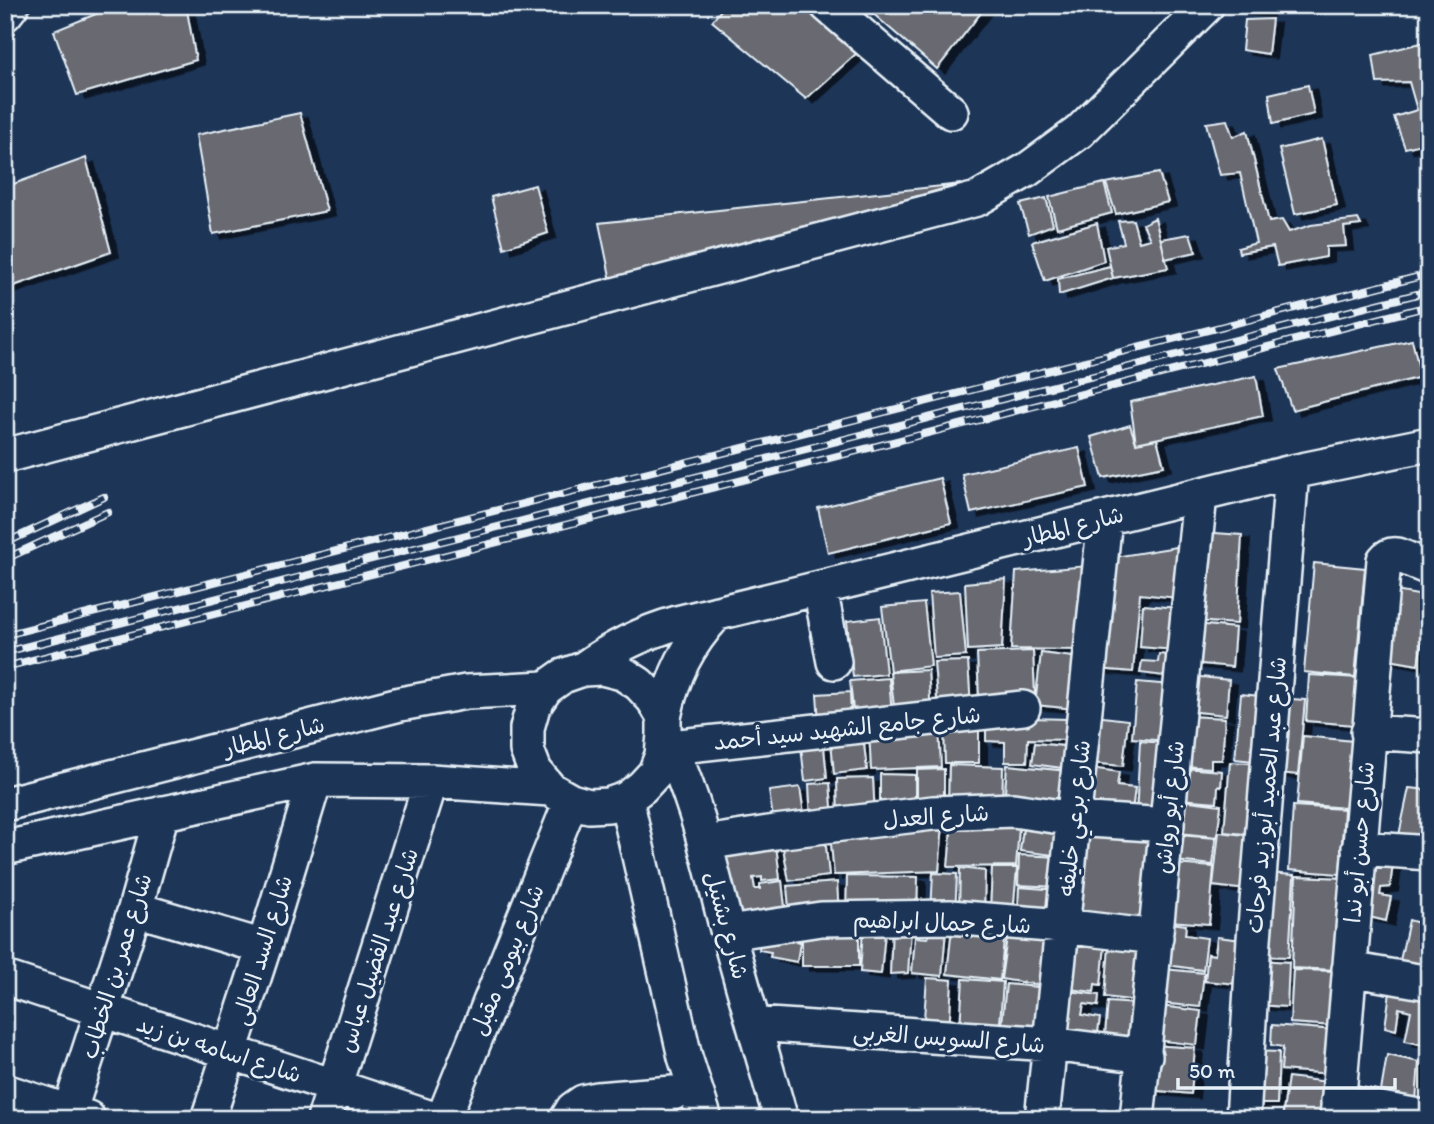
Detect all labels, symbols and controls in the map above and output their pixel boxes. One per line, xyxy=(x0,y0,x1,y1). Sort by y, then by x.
street label: شارع المطار xyxy=(1018,500,1127,554)
street label: شارع عبد الحميد أبو زيد فرحات xyxy=(1240,655,1294,935)
street label: شارع جامع الشهيد سيد أحمد xyxy=(712,700,982,759)
street label: شارع المطار xyxy=(219,710,328,764)
street label: شارع برعي خليفه xyxy=(1052,738,1103,898)
street label: شارع أبو رواش xyxy=(1148,739,1192,875)
street label: شارع حسن أبو ندا xyxy=(1338,760,1382,924)
street label: شارع العدل xyxy=(882,798,990,836)
street label: شارع عبد الفضيل عباس xyxy=(332,844,426,1056)
street label: شارع بشتيل xyxy=(697,868,755,983)
street label: شارع عمر بن الخطاب xyxy=(74,870,159,1063)
street label: شارع السد العالى xyxy=(226,871,300,1029)
street label: شارع بيومى مقبل xyxy=(464,880,552,1040)
street label: شارع جمال ابراهيم xyxy=(852,905,1032,943)
street label: شارع اسامه بن زيد xyxy=(132,1009,305,1091)
street label: شارع السويس الغربى xyxy=(852,1017,1046,1061)
scale bar xyxy=(1178,1047,1396,1091)
text: 50 m xyxy=(1189,1058,1236,1083)

